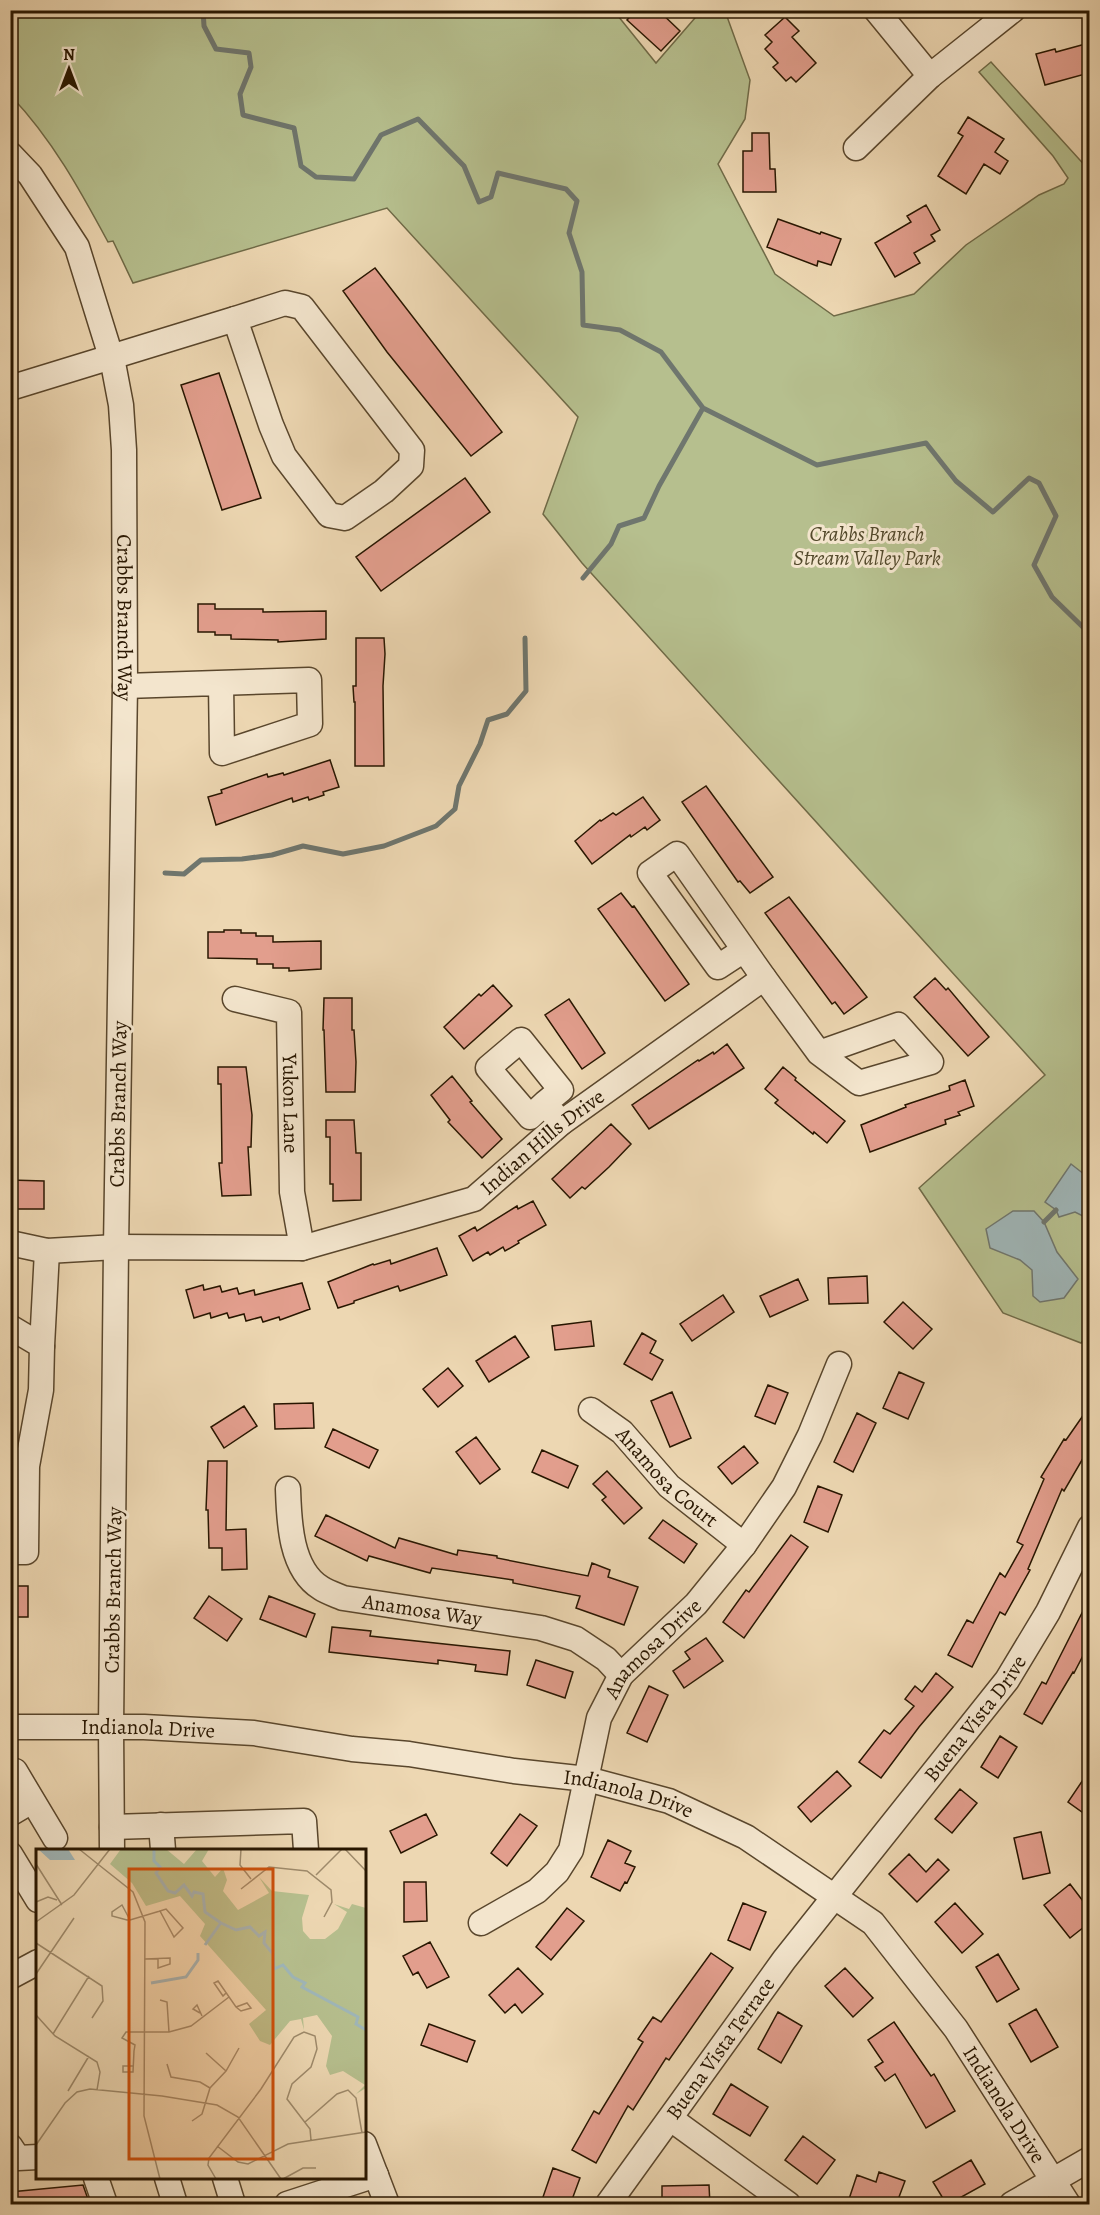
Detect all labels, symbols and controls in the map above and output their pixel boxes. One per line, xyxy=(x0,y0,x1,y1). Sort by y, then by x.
north arrow xyxy=(39,39,99,99)
text: N xyxy=(63,44,75,66)
park label: Crabbs Branch Stream Valley Park xyxy=(793,520,941,572)
street label: Crabbs Branch Way xyxy=(110,534,139,702)
street label: Crabbs Branch Way xyxy=(103,1020,133,1188)
street label: Yukon Lane xyxy=(276,1052,305,1153)
street label: Indian Hills Drive xyxy=(474,1082,610,1201)
street label: Anamosa Court xyxy=(609,1420,724,1533)
street label: Crabbs Branch Way xyxy=(98,1506,128,1674)
street label: Anamosa Way xyxy=(360,1587,484,1633)
street label: Anamosa Drive xyxy=(597,1592,708,1704)
street label: Buena Vista Drive xyxy=(917,1650,1033,1788)
street label: Indianola Drive xyxy=(81,1713,216,1745)
street label: Indianola Drive xyxy=(562,1763,698,1825)
inset map xyxy=(36,1849,366,2179)
street label: Buena Vista Terrace xyxy=(659,1971,781,2125)
street label: Indianola Drive xyxy=(956,2040,1052,2169)

